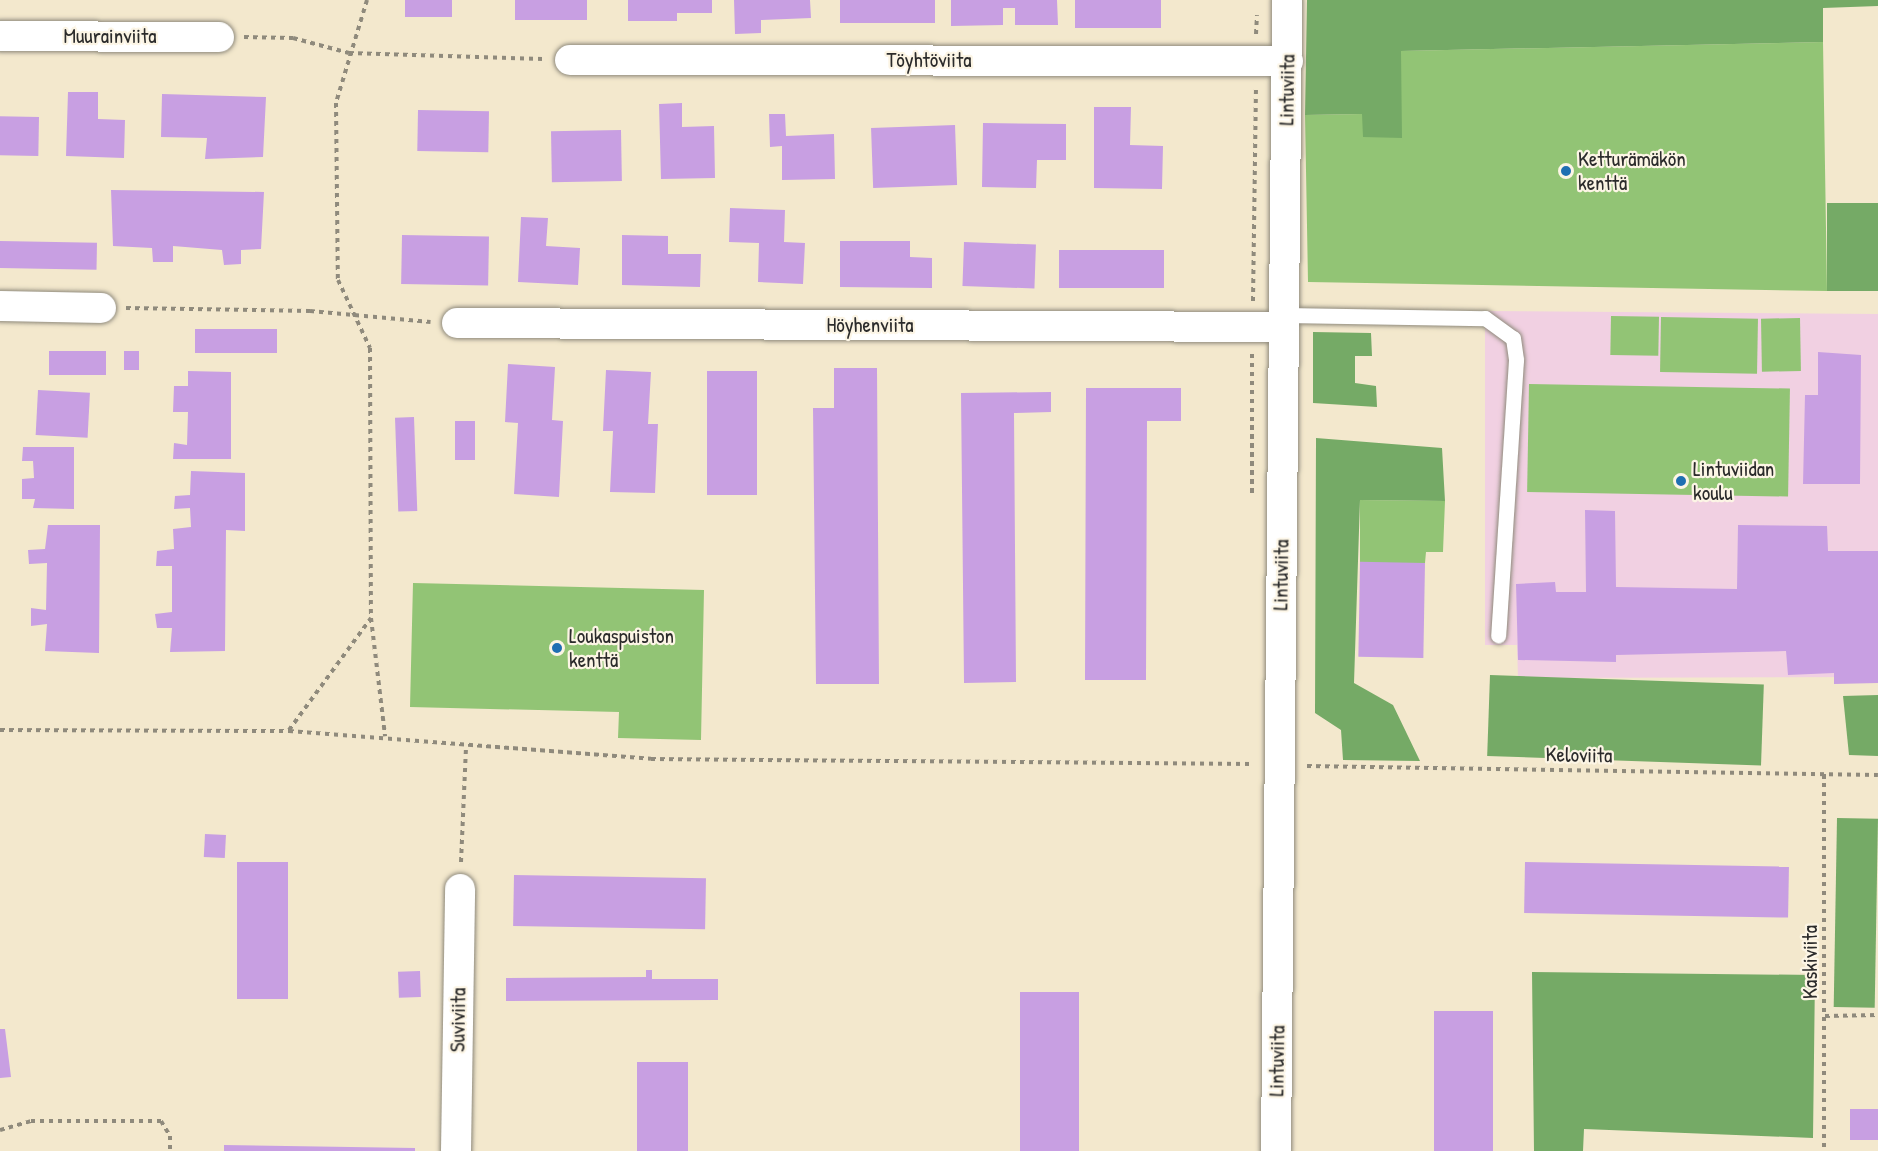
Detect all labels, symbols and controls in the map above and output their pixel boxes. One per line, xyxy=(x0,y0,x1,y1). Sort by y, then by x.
street label: Muurainviita xyxy=(63,23,157,49)
street label: Töyhtöviita xyxy=(887,47,971,73)
street label: Lintuviita xyxy=(1274,54,1300,126)
place label: Ketturämäkön kenttä xyxy=(1578,146,1686,196)
marker: Ketturämäkön kenttä xyxy=(1559,164,1573,178)
street label: Höyhenviita xyxy=(826,312,914,338)
place label: Lintuviidan koulu xyxy=(1693,456,1774,506)
marker: Lintuviidan koulu xyxy=(1674,474,1688,488)
street label: Lintuviita xyxy=(1268,539,1294,611)
place label: Loukaspuiston kenttä xyxy=(569,623,674,673)
marker: Loukaspuiston kenttä xyxy=(550,641,564,655)
street label: Keloviita xyxy=(1545,742,1613,768)
street label: Kaskiviita xyxy=(1797,925,1823,999)
street label: Suviviita xyxy=(445,988,471,1052)
street label: Lintuviita xyxy=(1264,1025,1290,1097)

